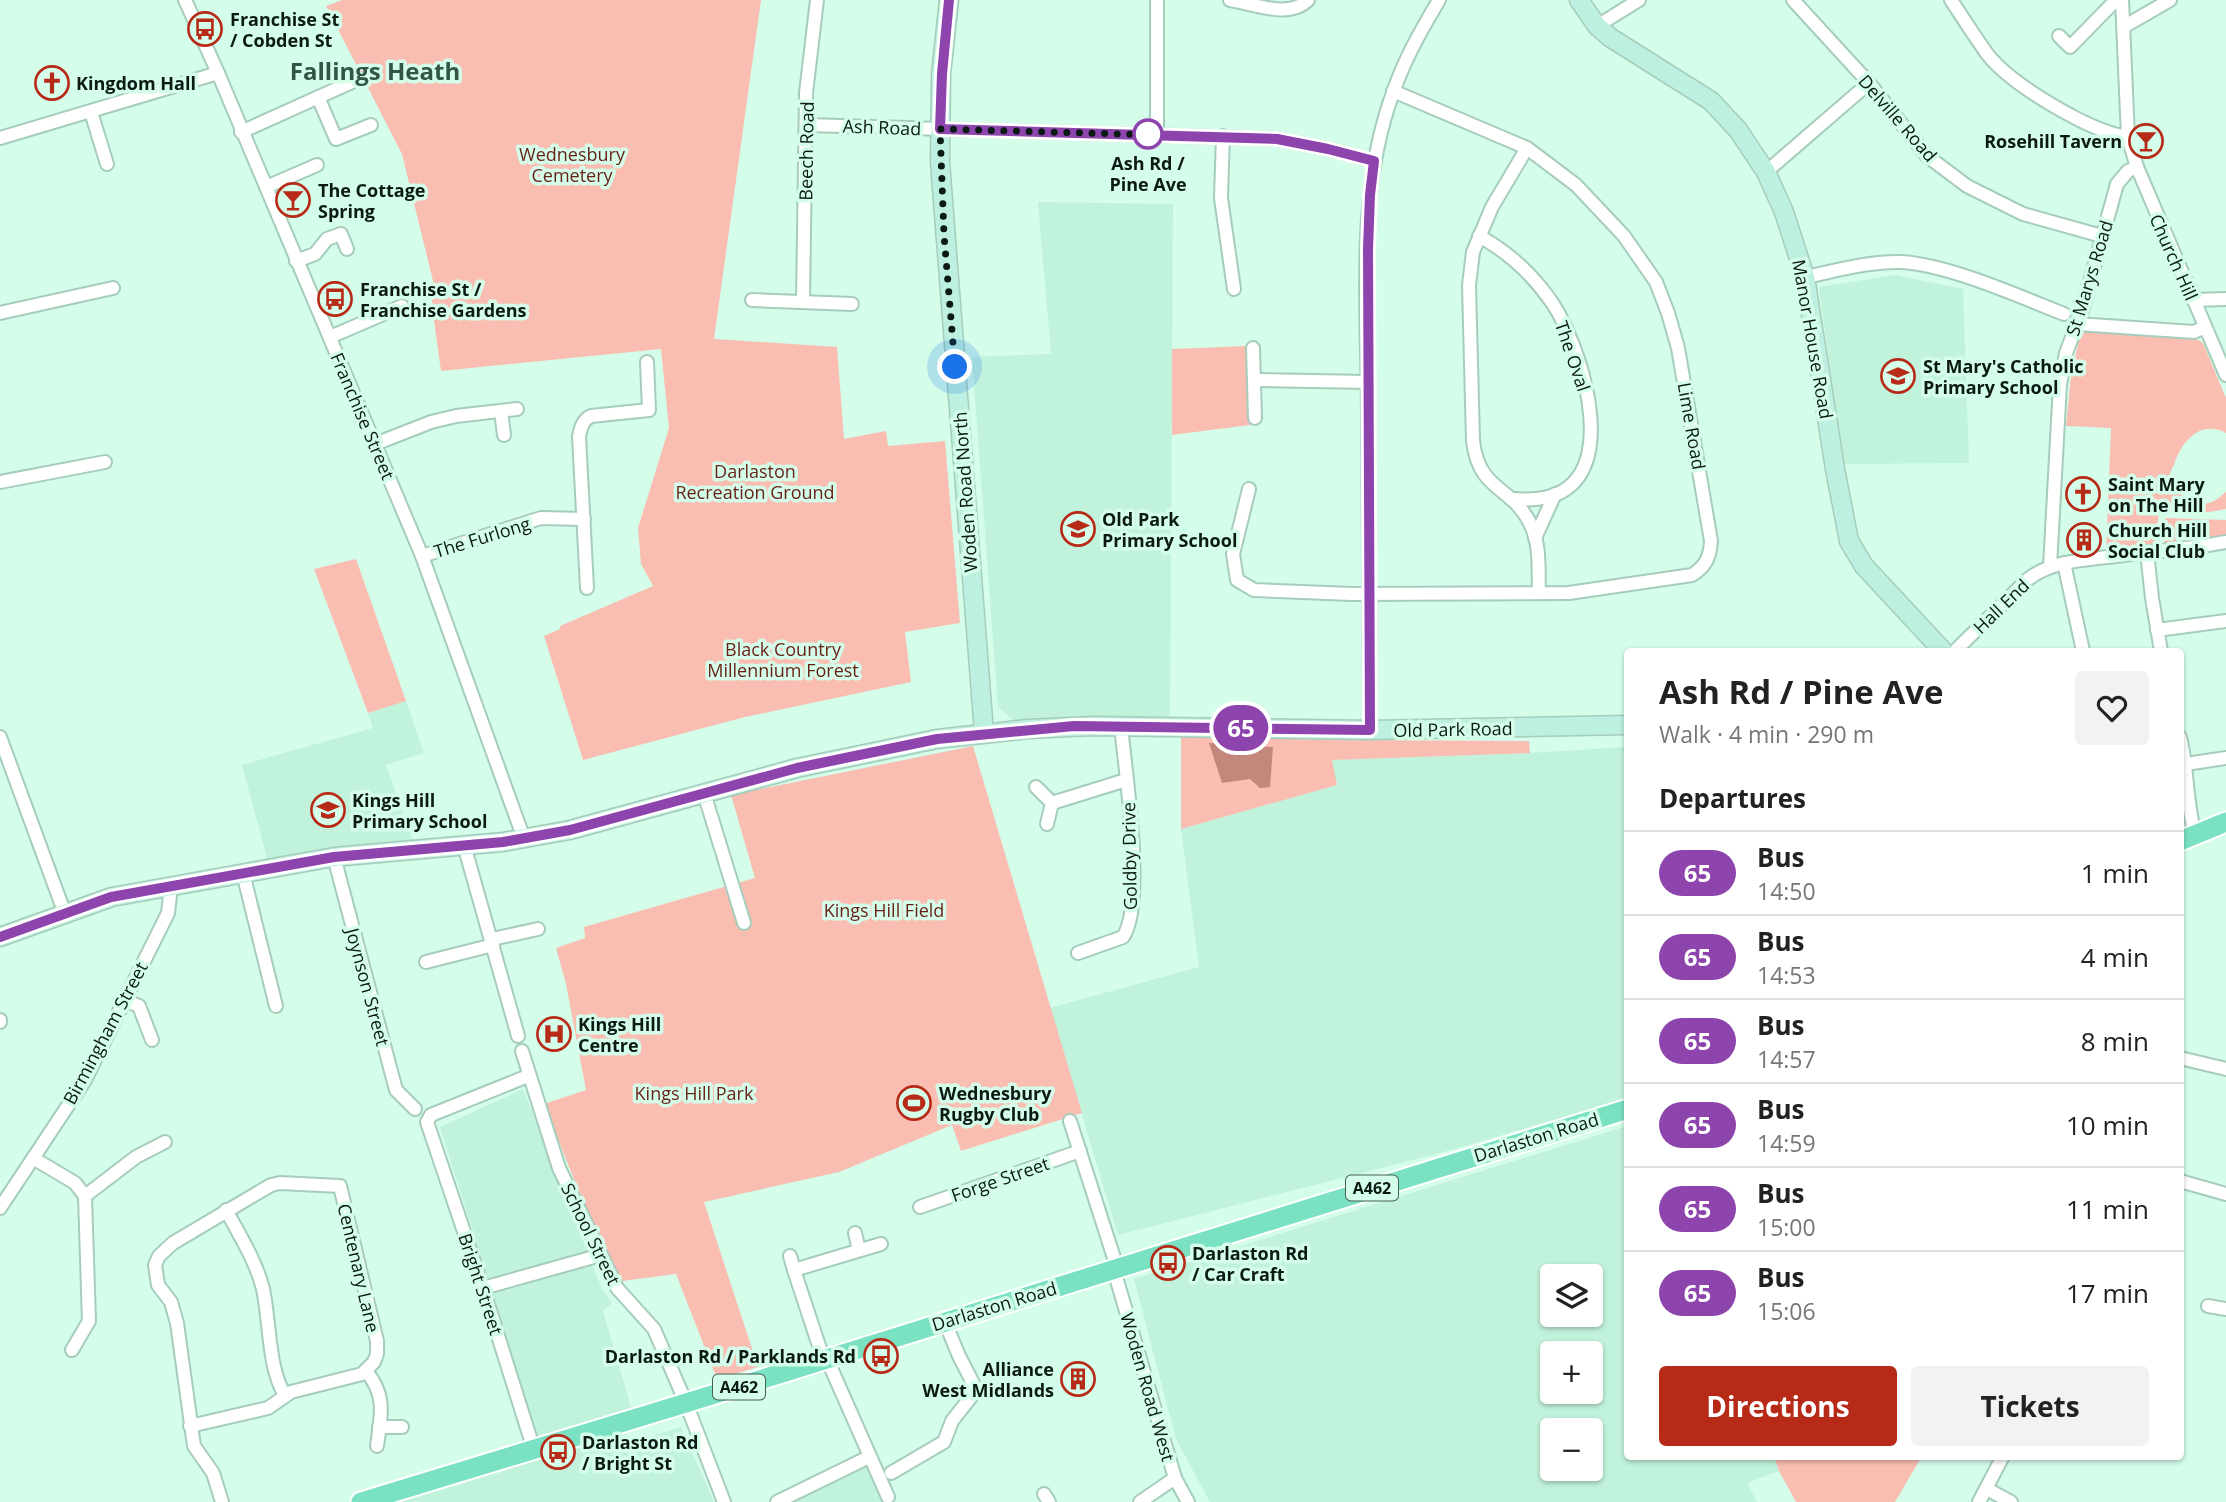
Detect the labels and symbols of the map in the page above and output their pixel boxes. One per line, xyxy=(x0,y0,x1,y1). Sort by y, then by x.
place label: Franchise St / Cobden St xyxy=(230,7,340,52)
bus stop icon: Franchise St / Cobden St xyxy=(186,10,224,48)
district label: Fallings Heath xyxy=(290,54,460,87)
church icon: Kingdom Hall xyxy=(33,64,71,102)
street label: Delville Road xyxy=(1853,69,1943,167)
place label: Kingdom Hall xyxy=(76,71,196,95)
street label: Beech Road xyxy=(793,101,819,201)
street label: Ash Road xyxy=(842,114,922,140)
marker: Ash Rd / Pine Ave xyxy=(1133,119,1163,149)
bar icon: Rosehill Tavern xyxy=(2127,122,2165,160)
place label: Rosehill Tavern xyxy=(1984,129,2122,153)
park label: Wednesbury Cemetery xyxy=(519,142,626,187)
place label: Ash Rd / Pine Ave xyxy=(1109,151,1187,196)
place label: The Cottage Spring xyxy=(318,178,425,223)
bar icon: The Cottage Spring xyxy=(274,181,312,219)
street label: Church Hill xyxy=(2144,210,2204,304)
street label: St Marys Road xyxy=(2060,217,2118,339)
street label: Manor House Road xyxy=(1787,257,1839,421)
place label: Franchise St / Franchise Gardens xyxy=(360,277,527,322)
bus stop icon: Franchise St / Franchise Gardens xyxy=(316,280,354,318)
street label: The Oval xyxy=(1550,317,1596,395)
street label: Franchise Street xyxy=(325,349,401,483)
your location xyxy=(937,349,972,384)
place label: St Mary's Catholic Primary School xyxy=(1923,354,2083,399)
school or university icon: St Mary's Catholic Primary School xyxy=(1879,357,1917,395)
street label: Lime Road xyxy=(1673,380,1711,472)
street label: Woden Road North xyxy=(947,411,983,573)
park label: Darlaston Recreation Ground xyxy=(675,459,835,504)
place label: Saint Mary on The Hill xyxy=(2108,472,2206,517)
church icon: Saint Mary on The Hill xyxy=(2064,475,2102,513)
place label: Old Park Primary School xyxy=(1102,507,1237,552)
school or university icon: Old Park Primary School xyxy=(1059,510,1097,548)
street label: The Furlong xyxy=(431,511,533,563)
place label: Church Hill Social Club xyxy=(2108,518,2207,563)
building icon: Church Hill Social Club xyxy=(2065,521,2103,559)
street label: Hall End xyxy=(1968,573,2034,639)
park label: Black Country Millennium Forest xyxy=(707,637,859,682)
line badge: 65 xyxy=(1210,705,1272,751)
street label: Old Park Road xyxy=(1393,716,1513,742)
place label: Kings Hill Primary School xyxy=(352,788,487,833)
school or university icon: Kings Hill Primary School xyxy=(309,791,347,829)
street label: Goldby Drive xyxy=(1116,802,1142,910)
park label: Kings Hill Field xyxy=(824,898,944,922)
street label: Joynson Street xyxy=(340,923,395,1049)
street label: Birmingham Street xyxy=(57,958,153,1108)
place label: Kings Hill Centre xyxy=(578,1012,661,1057)
hospital icon: Kings Hill Centre xyxy=(535,1015,573,1053)
park label: Kings Hill Park xyxy=(635,1081,754,1105)
place label: Wednesbury Rugby Club xyxy=(939,1081,1052,1126)
sports icon: Wednesbury Rugby Club xyxy=(895,1084,933,1122)
street label: Darlaston Road xyxy=(1471,1107,1601,1167)
street label: Forge Street xyxy=(948,1151,1052,1207)
road number: A462 xyxy=(1346,1176,1398,1200)
street label: School Street xyxy=(556,1179,626,1289)
street label: Centenary Lane xyxy=(332,1201,386,1335)
street label: Bright Street xyxy=(453,1230,509,1338)
place label: Darlaston Rd / Car Craft xyxy=(1192,1241,1308,1286)
bus stop icon: Darlaston Rd / Car Craft xyxy=(1149,1244,1187,1282)
street label: Darlaston Road xyxy=(929,1276,1059,1336)
street label: Woden Road West xyxy=(1115,1310,1181,1464)
bus stop icon: Darlaston Rd / Parklands Rd xyxy=(862,1337,900,1375)
place label: Darlaston Rd / Parklands Rd xyxy=(605,1344,856,1368)
place label: Alliance West Midlands xyxy=(922,1357,1054,1402)
building icon: Alliance West Midlands xyxy=(1059,1360,1097,1398)
road number: A462 xyxy=(713,1374,765,1400)
place label: Darlaston Rd / Bright St xyxy=(582,1430,698,1475)
bus stop icon: Darlaston Rd / Bright St xyxy=(539,1433,577,1471)

